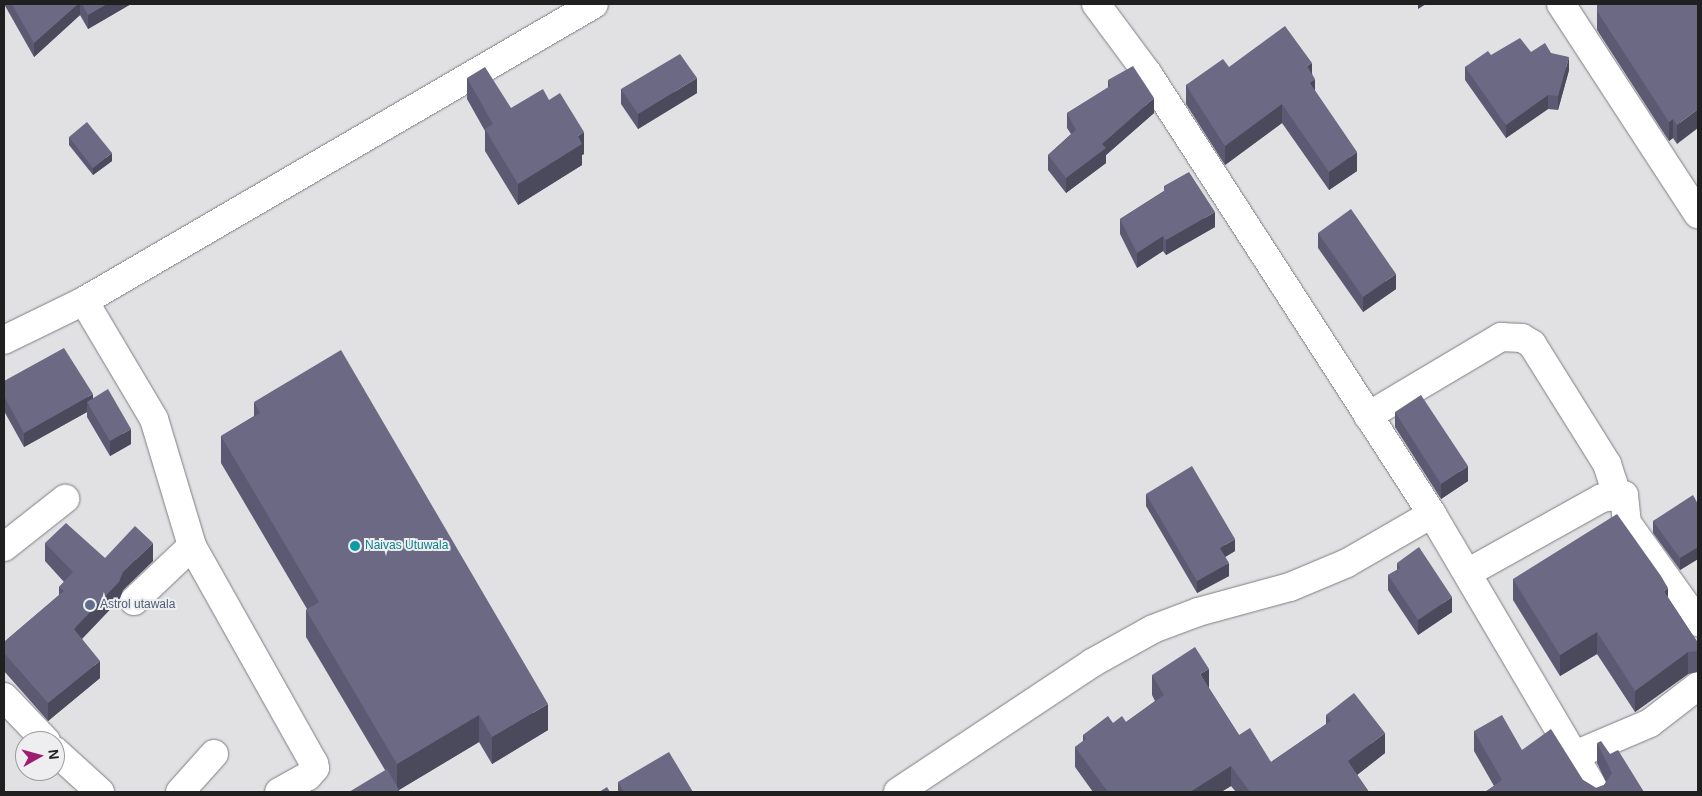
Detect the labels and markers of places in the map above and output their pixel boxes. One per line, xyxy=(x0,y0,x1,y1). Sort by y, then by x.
place label: Naivas Utuwala xyxy=(365,539,448,553)
marker: Naivas Utuwala xyxy=(349,540,361,552)
place label: Astrol utawala xyxy=(100,598,175,612)
marker: Astrol utawala xyxy=(84,599,96,611)

